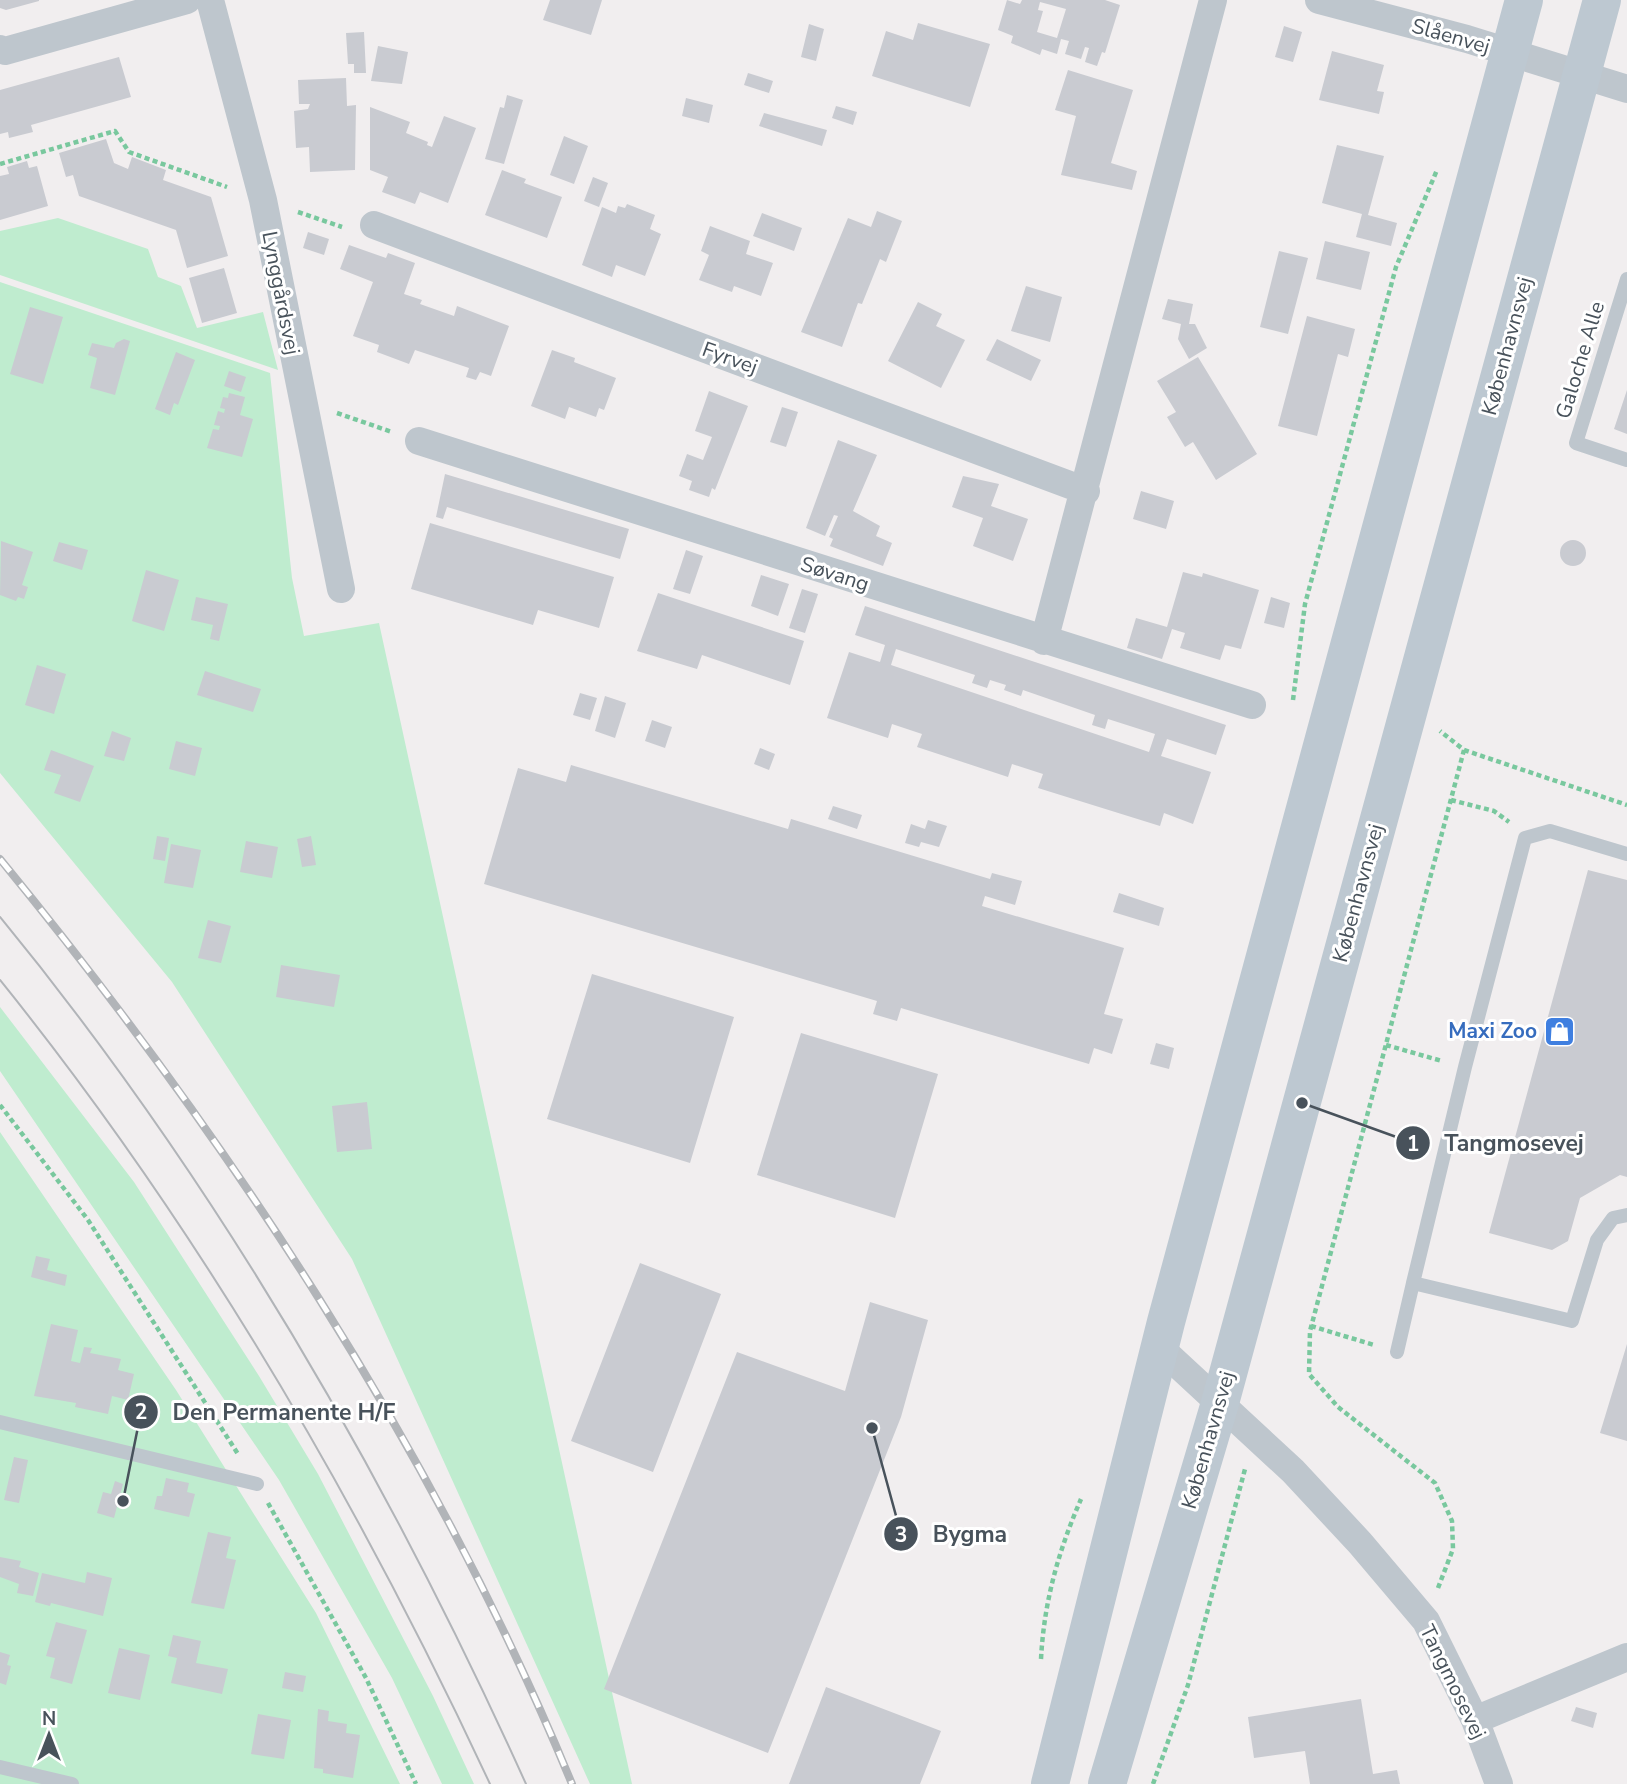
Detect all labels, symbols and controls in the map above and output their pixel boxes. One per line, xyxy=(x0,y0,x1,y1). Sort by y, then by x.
street label: Slåenvej xyxy=(1409,12,1493,60)
street label: Lynggårdsvej xyxy=(255,229,307,357)
street label: Københavnsvej xyxy=(1475,274,1539,418)
street label: Galoche Alle xyxy=(1549,298,1611,422)
street label: Fyrvej xyxy=(698,335,762,381)
street label: Søvang xyxy=(797,550,873,598)
street label: Københavnsvej xyxy=(1326,821,1390,965)
shop icon: Maxi Zoo xyxy=(1543,1014,1577,1048)
place label: Maxi Zoo xyxy=(1448,1017,1537,1045)
callout: Tangmosevej xyxy=(1396,1121,1598,1165)
text: Tangmosevej xyxy=(1444,1128,1584,1159)
text: 1 xyxy=(1407,1130,1419,1158)
street label: Københavnsvej xyxy=(1175,1368,1241,1512)
callout: Den Permanente H/F xyxy=(124,1390,410,1434)
text: Den Permanente H/F xyxy=(173,1397,396,1428)
text: 2 xyxy=(135,1398,147,1426)
callout: Bygma xyxy=(884,1512,1021,1556)
text: Bygma xyxy=(933,1519,1007,1550)
text: 3 xyxy=(895,1521,907,1549)
street label: Tangmosevej xyxy=(1413,1620,1493,1744)
north arrow xyxy=(14,1700,84,1770)
text: N xyxy=(42,1706,56,1732)

